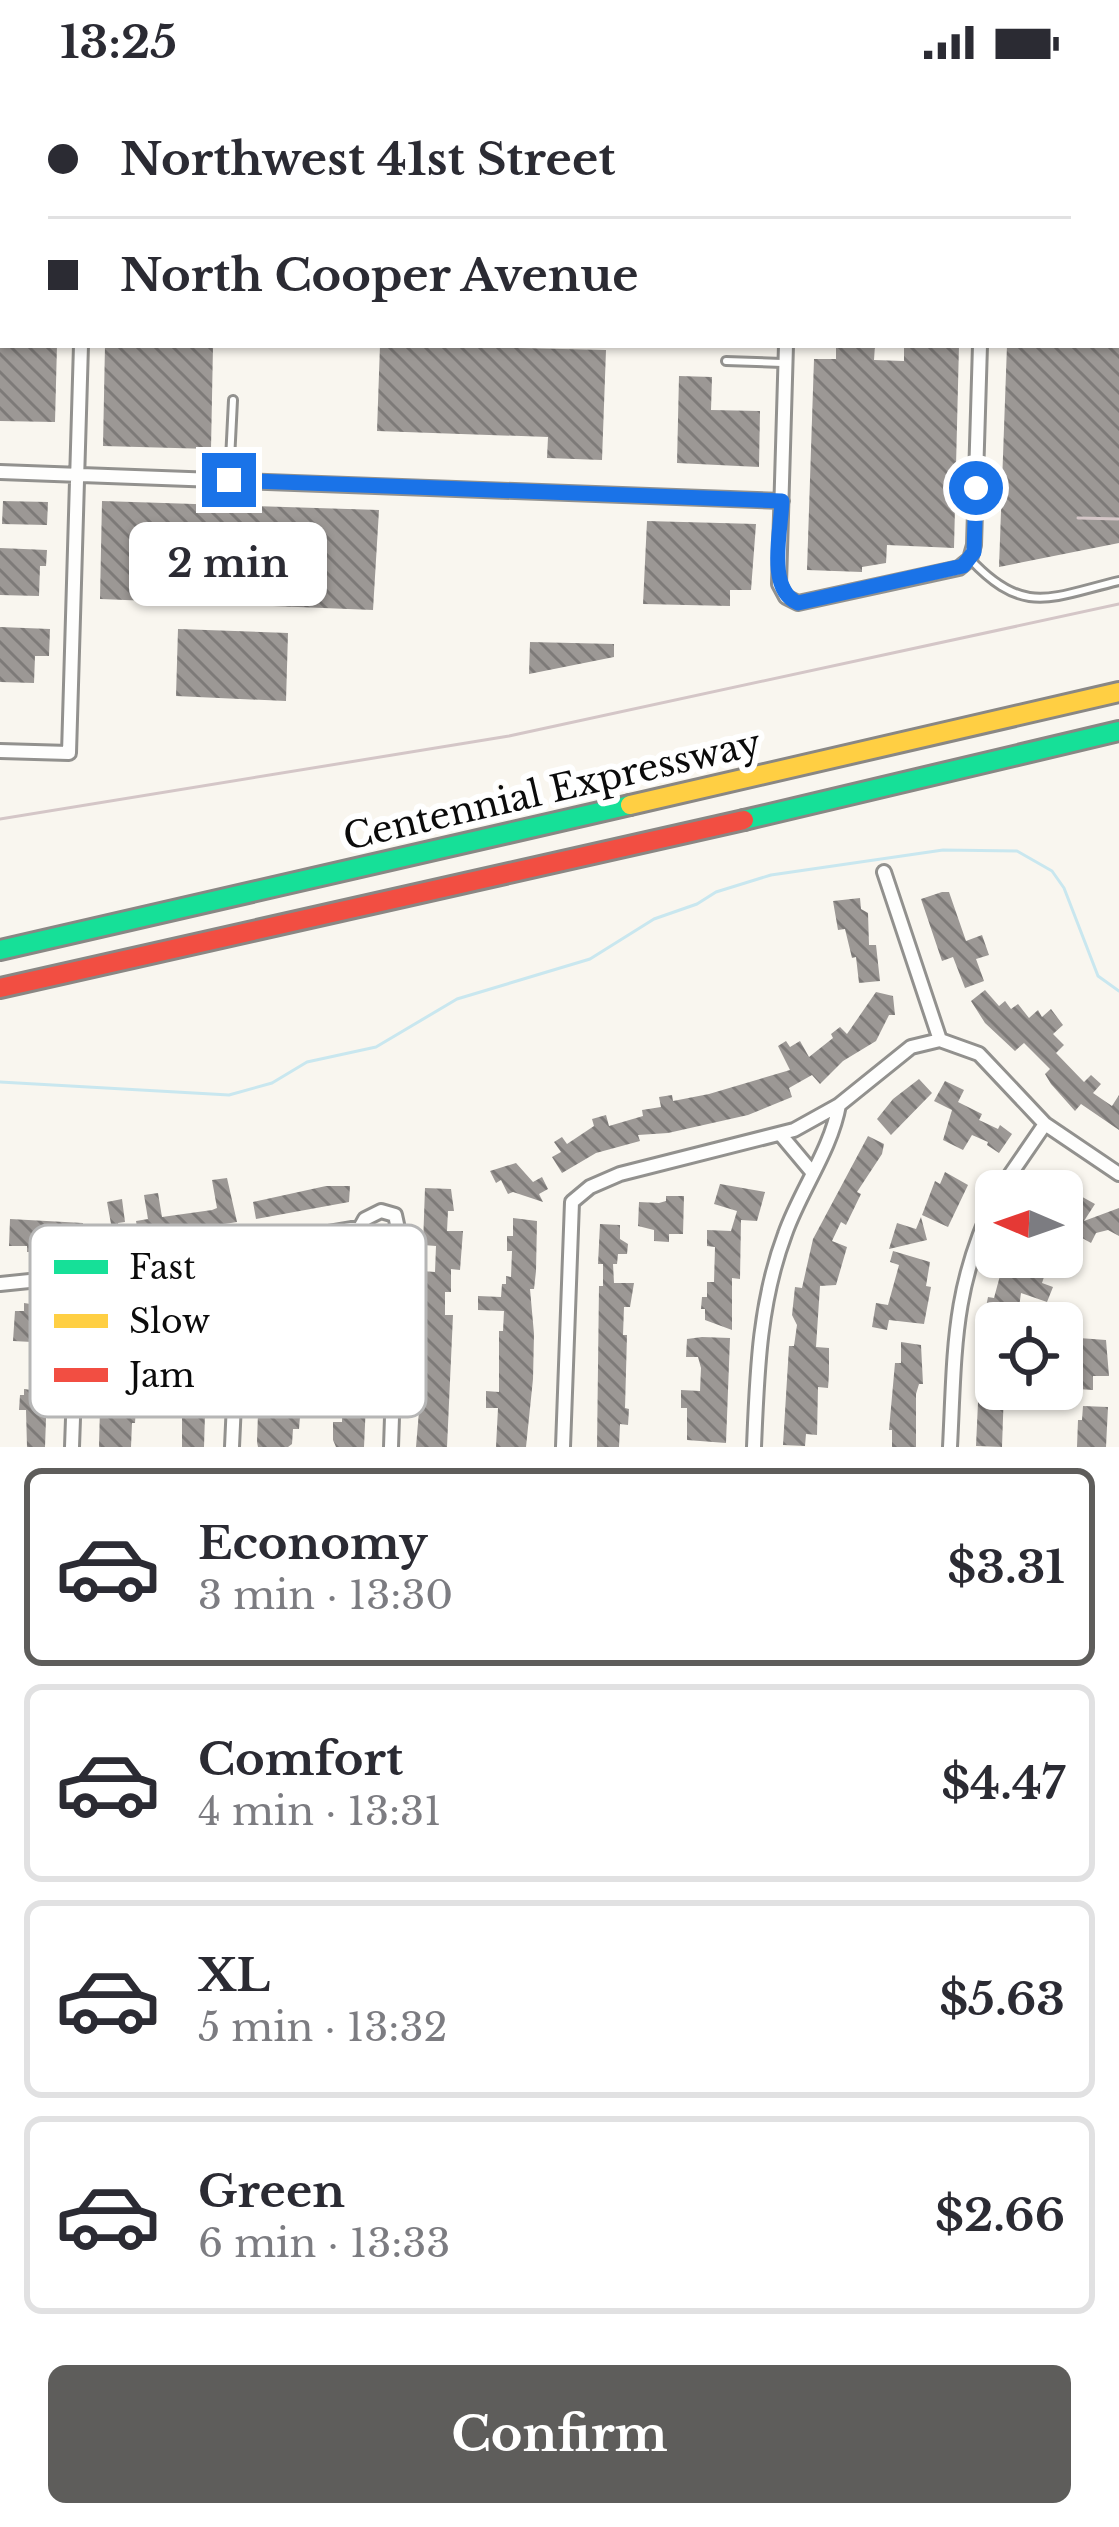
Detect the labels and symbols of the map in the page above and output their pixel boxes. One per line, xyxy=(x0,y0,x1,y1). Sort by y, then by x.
route end xyxy=(202,453,256,507)
route start xyxy=(949,461,1003,515)
callout: 2 min xyxy=(130,522,328,606)
street label: Centennial Expressway xyxy=(339,720,765,860)
north arrow xyxy=(975,1170,1083,1278)
legend xyxy=(30,1225,426,1417)
text: Fast xyxy=(129,1247,196,1288)
text: Slow xyxy=(129,1301,210,1342)
text: Jam xyxy=(125,1355,195,1396)

